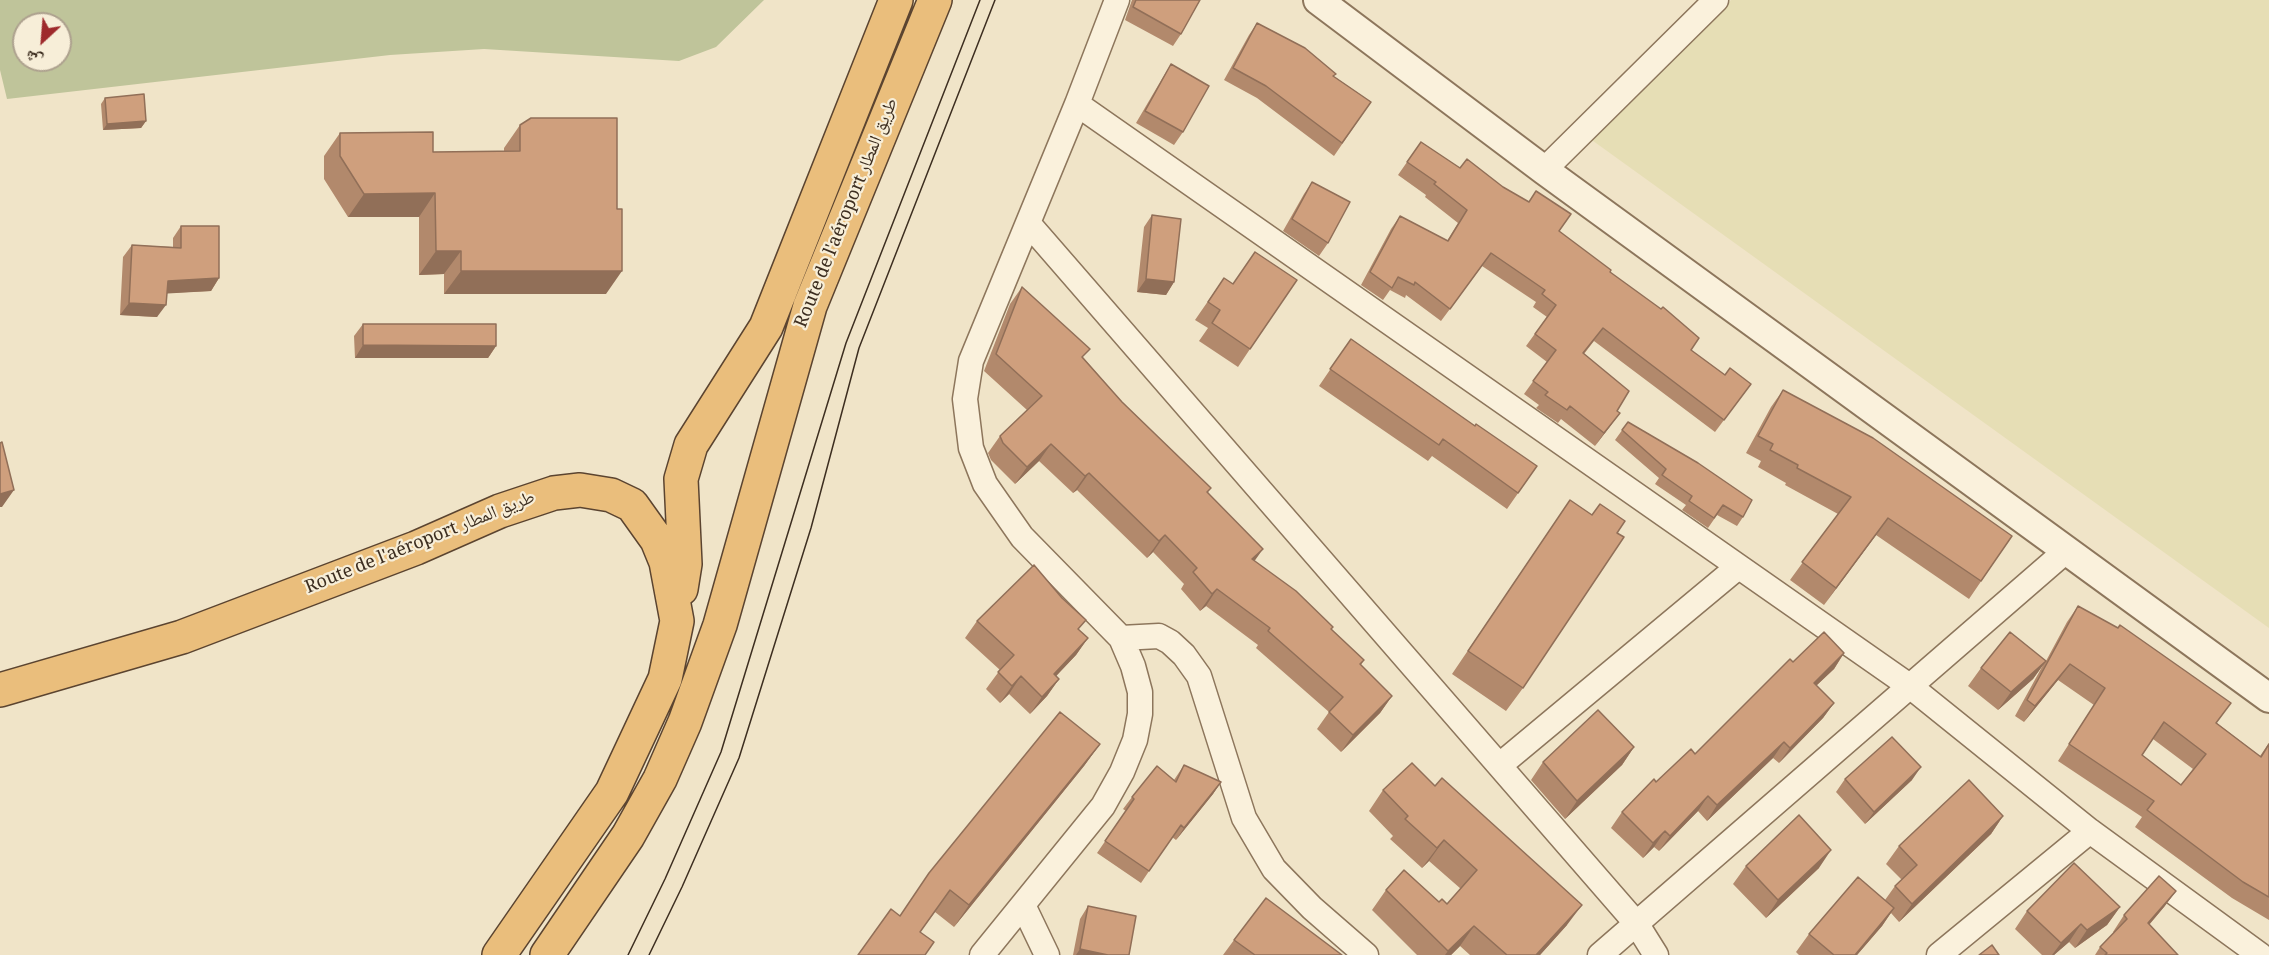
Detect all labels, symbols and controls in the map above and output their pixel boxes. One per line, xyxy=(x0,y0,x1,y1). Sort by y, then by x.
north arrow xyxy=(12,12,72,72)
text: ش xyxy=(21,41,48,73)
street label: Route de l'aéroport طريق المطار xyxy=(793,96,905,332)
street label: Route de l'aéroport طريق المطار xyxy=(303,489,539,601)

